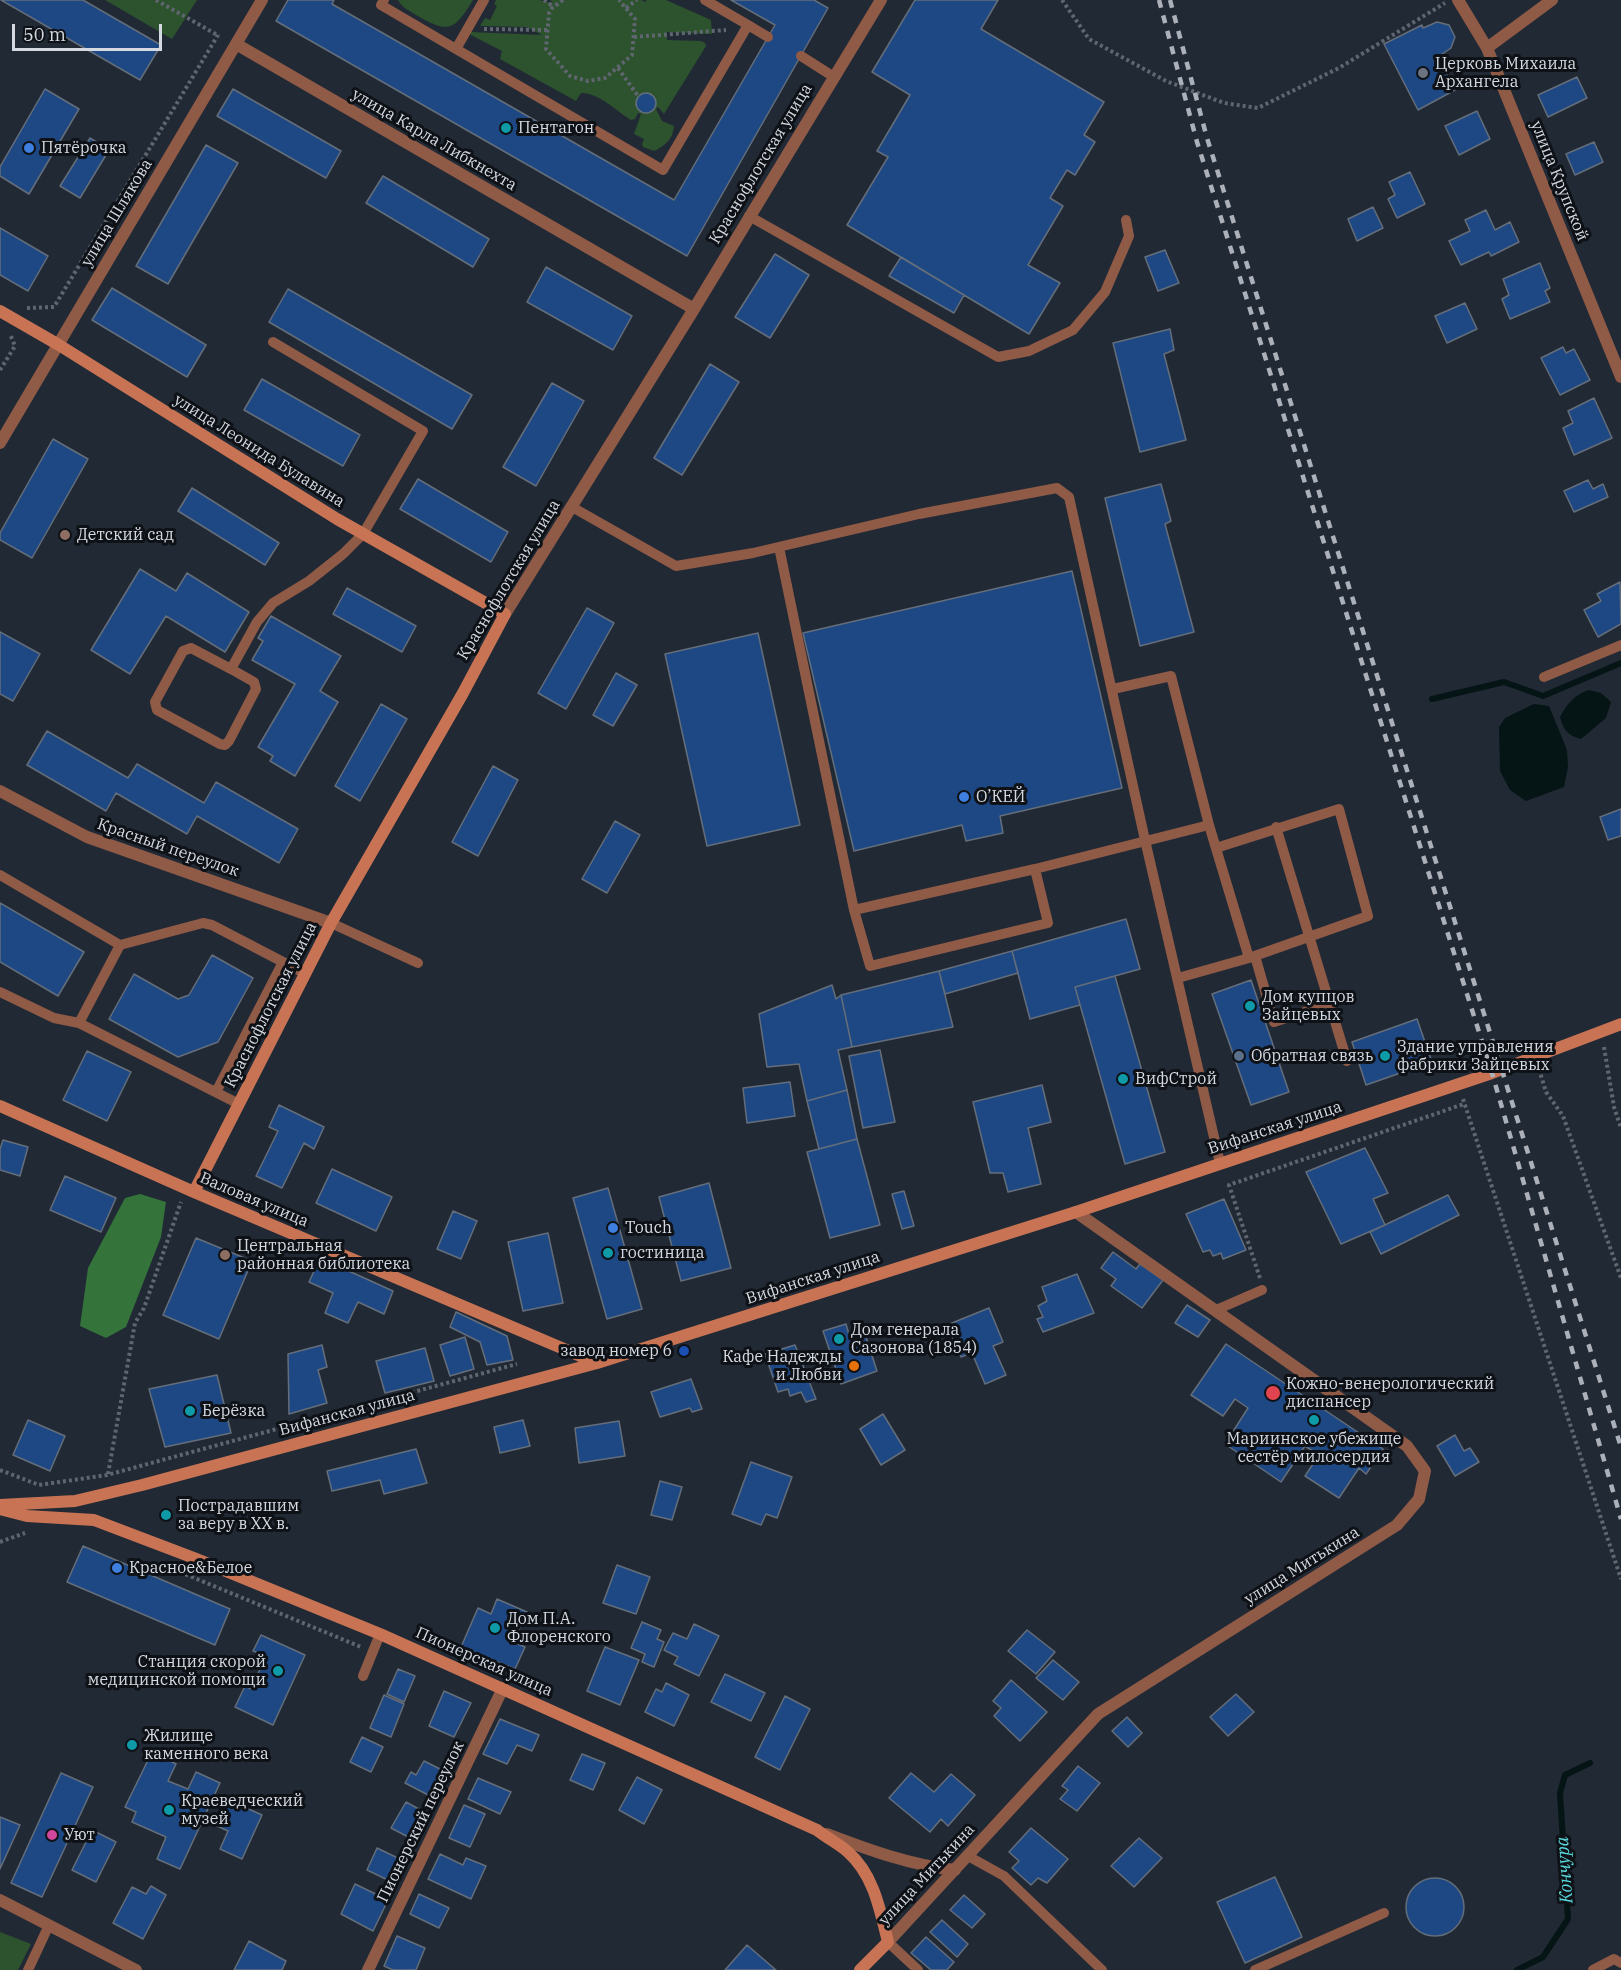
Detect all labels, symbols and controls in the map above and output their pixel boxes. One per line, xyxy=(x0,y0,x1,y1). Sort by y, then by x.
scale bar xyxy=(15,12,165,50)
text: 50 m xyxy=(23,23,66,46)
place label: Церковь Михаила Архангела xyxy=(1435,54,1576,92)
marker: Церковь Михаила Архангела xyxy=(1416,66,1430,80)
street label: Краснофлотская улица xyxy=(706,80,816,248)
street label: улица Карла Либкнехта xyxy=(348,85,520,195)
place label: Пентагон xyxy=(518,118,594,138)
street label: улица Крупской xyxy=(1526,118,1592,244)
marker: Пентагон xyxy=(499,121,513,135)
place label: Пятёрочка xyxy=(41,138,127,158)
marker: Пятёрочка xyxy=(22,141,36,155)
street label: улица Шлякова xyxy=(77,156,157,270)
street label: улица Леонида Булавина xyxy=(170,390,348,512)
street label: Краснофлотская улица xyxy=(454,496,564,664)
place label: Детский сад xyxy=(77,525,174,545)
marker: Детский сад xyxy=(58,528,72,542)
place label: О’КЕЙ xyxy=(976,787,1025,807)
marker: О’КЕЙ xyxy=(957,790,971,804)
street label: Красный переулок xyxy=(95,815,241,881)
street label: Краснофлотская улица xyxy=(221,919,321,1091)
place label: Дом купцов Зайцевых xyxy=(1262,987,1355,1025)
marker: Дом купцов Зайцевых xyxy=(1243,999,1257,1013)
place label: Здание управления фабрики Зайцевых xyxy=(1397,1037,1554,1075)
place label: Обратная связь xyxy=(1251,1046,1373,1066)
marker: Обратная связь xyxy=(1232,1049,1246,1063)
marker: Здание управления фабрики Зайцевых xyxy=(1378,1049,1392,1063)
place label: ВифСтрой xyxy=(1135,1069,1217,1089)
marker: ВифСтрой xyxy=(1116,1072,1130,1086)
street label: Вифанская улица xyxy=(1206,1097,1344,1159)
street label: Валовая улица xyxy=(197,1168,311,1232)
place label: Touch xyxy=(625,1218,672,1238)
marker: Touch xyxy=(606,1221,620,1235)
place label: Центральная районная библиотека xyxy=(237,1236,410,1274)
place label: гостиница xyxy=(620,1243,705,1263)
marker: гостиница xyxy=(601,1246,615,1260)
street label: Вифанская улица xyxy=(744,1247,882,1309)
marker: Центральная районная библиотека xyxy=(218,1248,232,1262)
place label: Дом генерала Сазонова (1854) xyxy=(851,1320,977,1358)
marker: Дом генерала Сазонова (1854) xyxy=(832,1332,846,1346)
place label: завод номер 6 xyxy=(561,1341,672,1361)
marker: завод номер 6 xyxy=(677,1344,691,1358)
place label: Кафе Надежды и Любви xyxy=(722,1347,842,1385)
marker: Кафе Надежды и Любви xyxy=(847,1359,861,1373)
place label: Кожно-венерологический диспансер xyxy=(1286,1374,1494,1412)
marker: Кожно-венерологический диспансер xyxy=(1264,1384,1282,1402)
street label: Вифанская улица xyxy=(277,1386,417,1440)
place label: Берёзка xyxy=(202,1401,265,1421)
marker: Берёзка xyxy=(183,1404,197,1418)
marker: Мариинское убежище сестёр милосердия xyxy=(1307,1413,1321,1427)
place label: Мариинское убежище сестёр милосердия xyxy=(1227,1429,1401,1467)
place label: Пострадавшим за веру в XX в. xyxy=(178,1496,299,1534)
marker: Пострадавшим за веру в XX в. xyxy=(159,1508,173,1522)
street label: улица Митькина xyxy=(1241,1523,1363,1609)
place label: Красное&Белое xyxy=(129,1558,252,1578)
marker: Красное&Белое xyxy=(110,1561,124,1575)
place label: Дом П.А. Флоренского xyxy=(507,1609,611,1647)
marker: Дом П.А. Флоренского xyxy=(488,1621,502,1635)
street label: Пионерская улица xyxy=(413,1623,555,1701)
place label: Станция скорой медицинской помощи xyxy=(87,1652,266,1690)
marker: Станция скорой медицинской помощи xyxy=(271,1664,285,1678)
place label: Жилище каменного века xyxy=(144,1726,269,1764)
marker: Жилище каменного века xyxy=(125,1738,139,1752)
street label: Пионерский переулок xyxy=(374,1738,468,1906)
place label: Краеведческий музей xyxy=(181,1791,303,1829)
marker: Краеведческий музей xyxy=(162,1803,176,1817)
street label: улица Митькина xyxy=(875,1820,979,1930)
place label: Уют xyxy=(64,1825,95,1845)
marker: Уют xyxy=(45,1828,59,1842)
water label: Кончура xyxy=(1552,1836,1578,1904)

